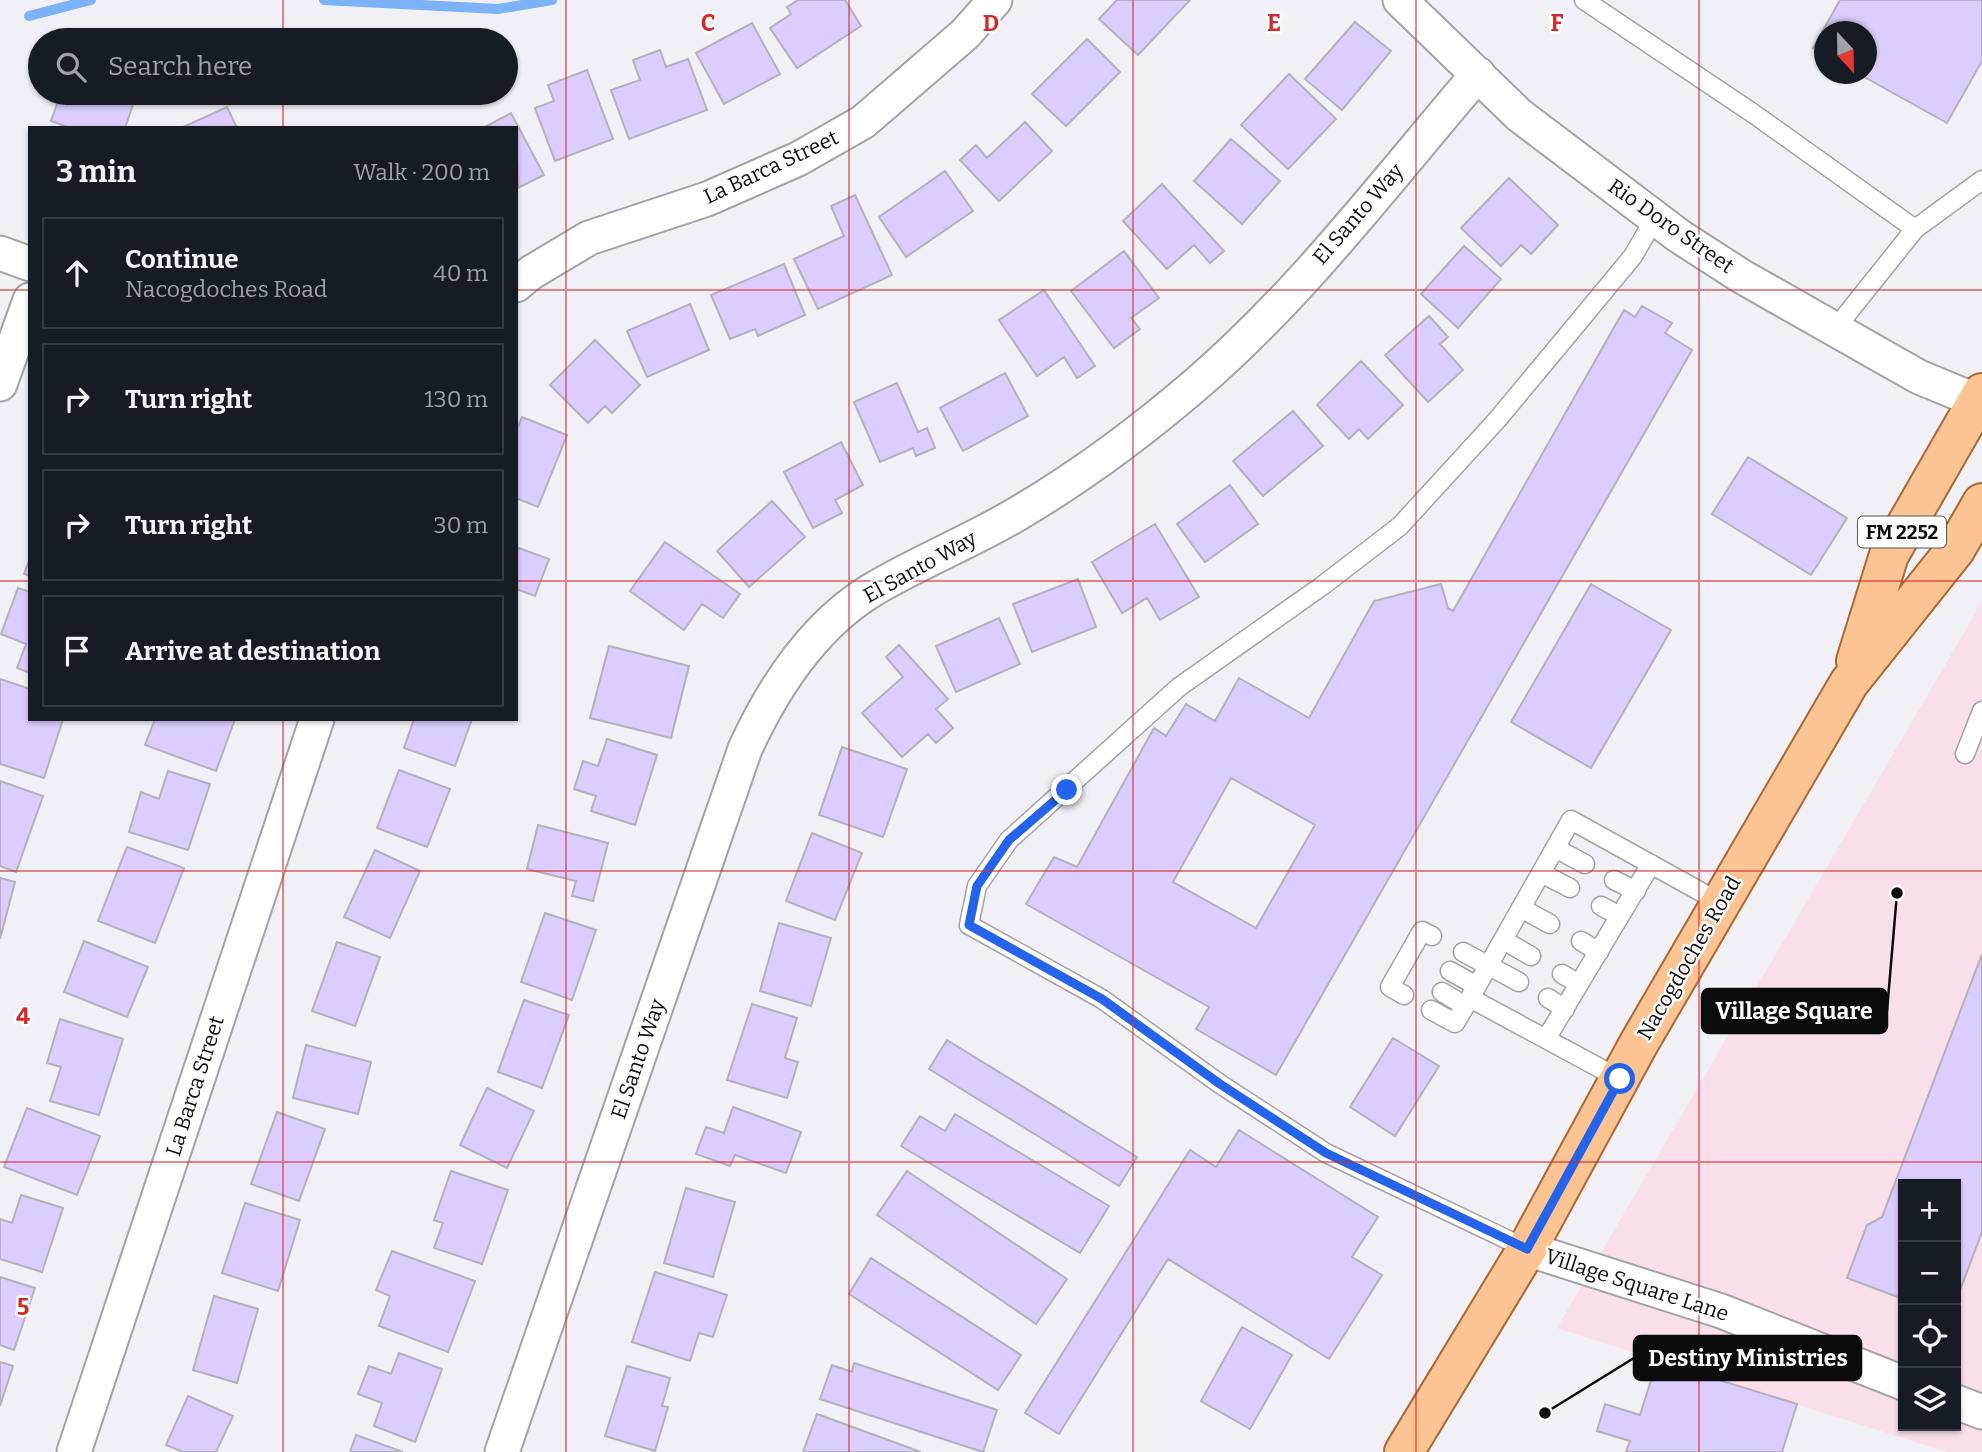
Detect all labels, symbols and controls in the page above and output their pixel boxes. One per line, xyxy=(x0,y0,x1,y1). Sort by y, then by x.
text: C xyxy=(701,9,715,37)
text: D xyxy=(983,9,999,37)
text: E xyxy=(1267,9,1281,37)
text: F xyxy=(1551,9,1564,37)
north arrow xyxy=(1814,21,1877,84)
search box xyxy=(28,28,518,105)
icon: search xyxy=(52,48,90,86)
text: Search here xyxy=(108,51,252,82)
street label: La Barca Street xyxy=(699,124,843,210)
text: 3 min xyxy=(56,154,136,190)
street label: El Santo Way xyxy=(1307,157,1410,270)
text: Walk · 200 m xyxy=(354,158,490,186)
street label: Rio Doro Street xyxy=(1603,173,1739,279)
text: Continue xyxy=(125,244,239,275)
icon: ahead xyxy=(58,254,96,292)
text: 40 m xyxy=(433,259,488,287)
text: Nacogdoches Road xyxy=(125,275,327,303)
icon: right xyxy=(58,380,96,418)
text: Turn right xyxy=(125,384,252,415)
text: 130 m xyxy=(424,385,488,413)
icon: right xyxy=(58,506,96,544)
text: Turn right xyxy=(125,510,252,541)
text: 30 m xyxy=(434,511,488,539)
road number: FM 2252 xyxy=(1858,516,1946,548)
street label: El Santo Way xyxy=(859,525,982,609)
icon: arrive xyxy=(58,632,96,670)
text: Arrive at destination xyxy=(125,636,380,667)
route end xyxy=(1051,774,1082,805)
street label: Nacogdoches Road xyxy=(1632,871,1746,1045)
callout: Village Square xyxy=(1702,989,1887,1033)
street label: El Santo Way xyxy=(605,995,671,1123)
text: Village Square xyxy=(1715,997,1873,1025)
text: 4 xyxy=(16,1002,30,1030)
street label: La Barca Street xyxy=(160,1012,230,1159)
route start xyxy=(1604,1063,1635,1094)
map controls xyxy=(1898,1179,1961,1431)
button: + xyxy=(1898,1179,1961,1242)
button: − xyxy=(1898,1242,1961,1305)
street label: Village Square Lane xyxy=(1542,1243,1732,1327)
text: 5 xyxy=(17,1293,29,1321)
button: locate xyxy=(1898,1305,1961,1368)
callout: Destiny Ministries xyxy=(1634,1336,1861,1380)
text: Destiny Ministries xyxy=(1648,1344,1848,1372)
button: layers xyxy=(1898,1368,1961,1431)

